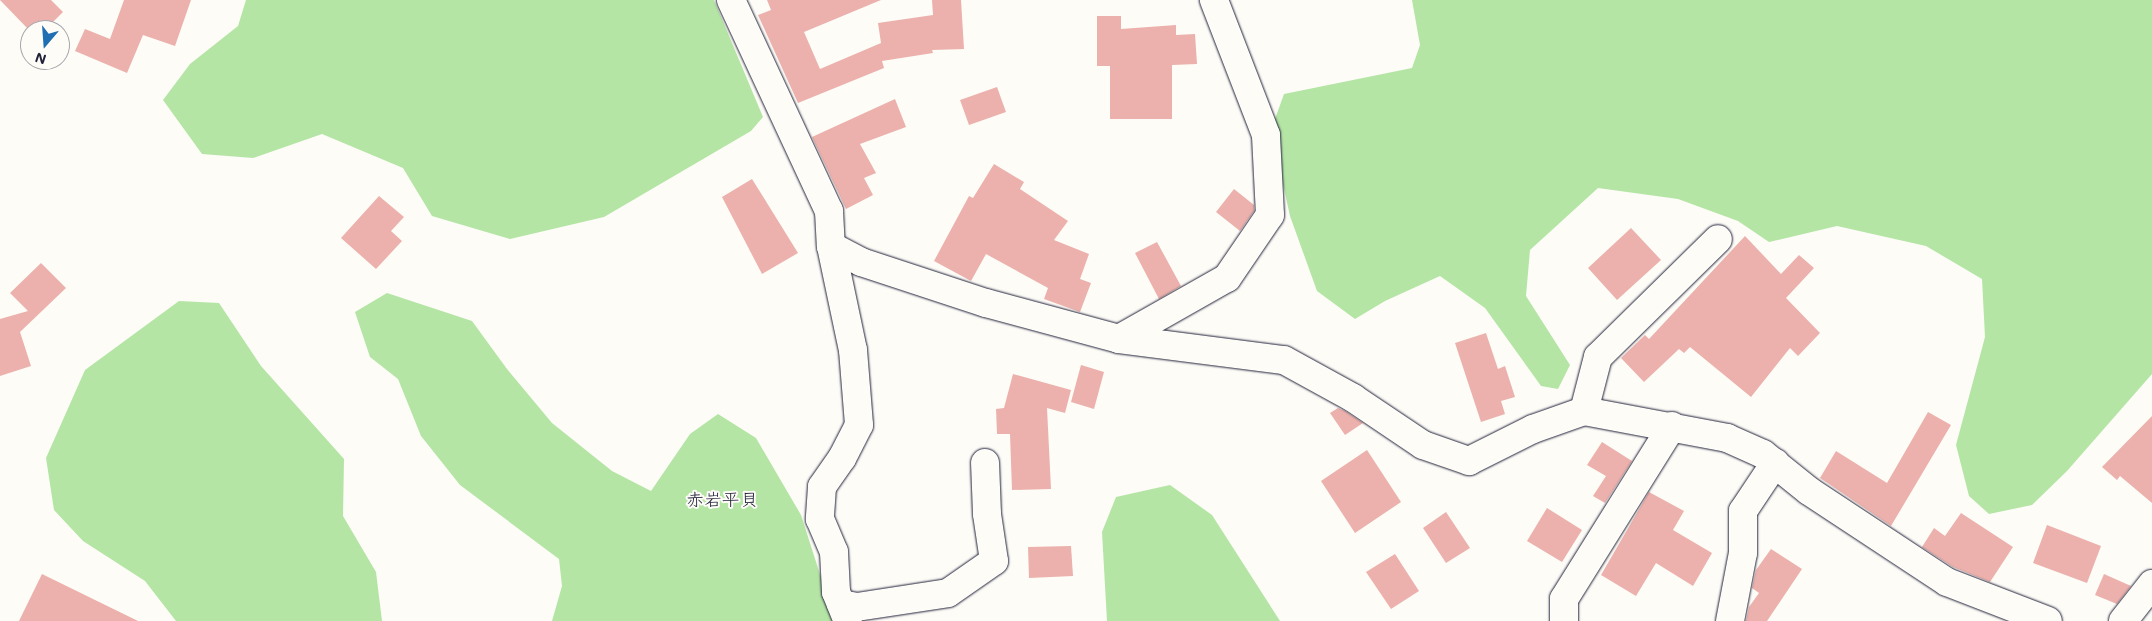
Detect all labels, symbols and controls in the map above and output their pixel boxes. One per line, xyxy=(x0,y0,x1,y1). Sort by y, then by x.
north arrow xyxy=(20,20,70,70)
text: N xyxy=(33,48,49,69)
district label: 赤岩平貝 xyxy=(686,488,758,510)

